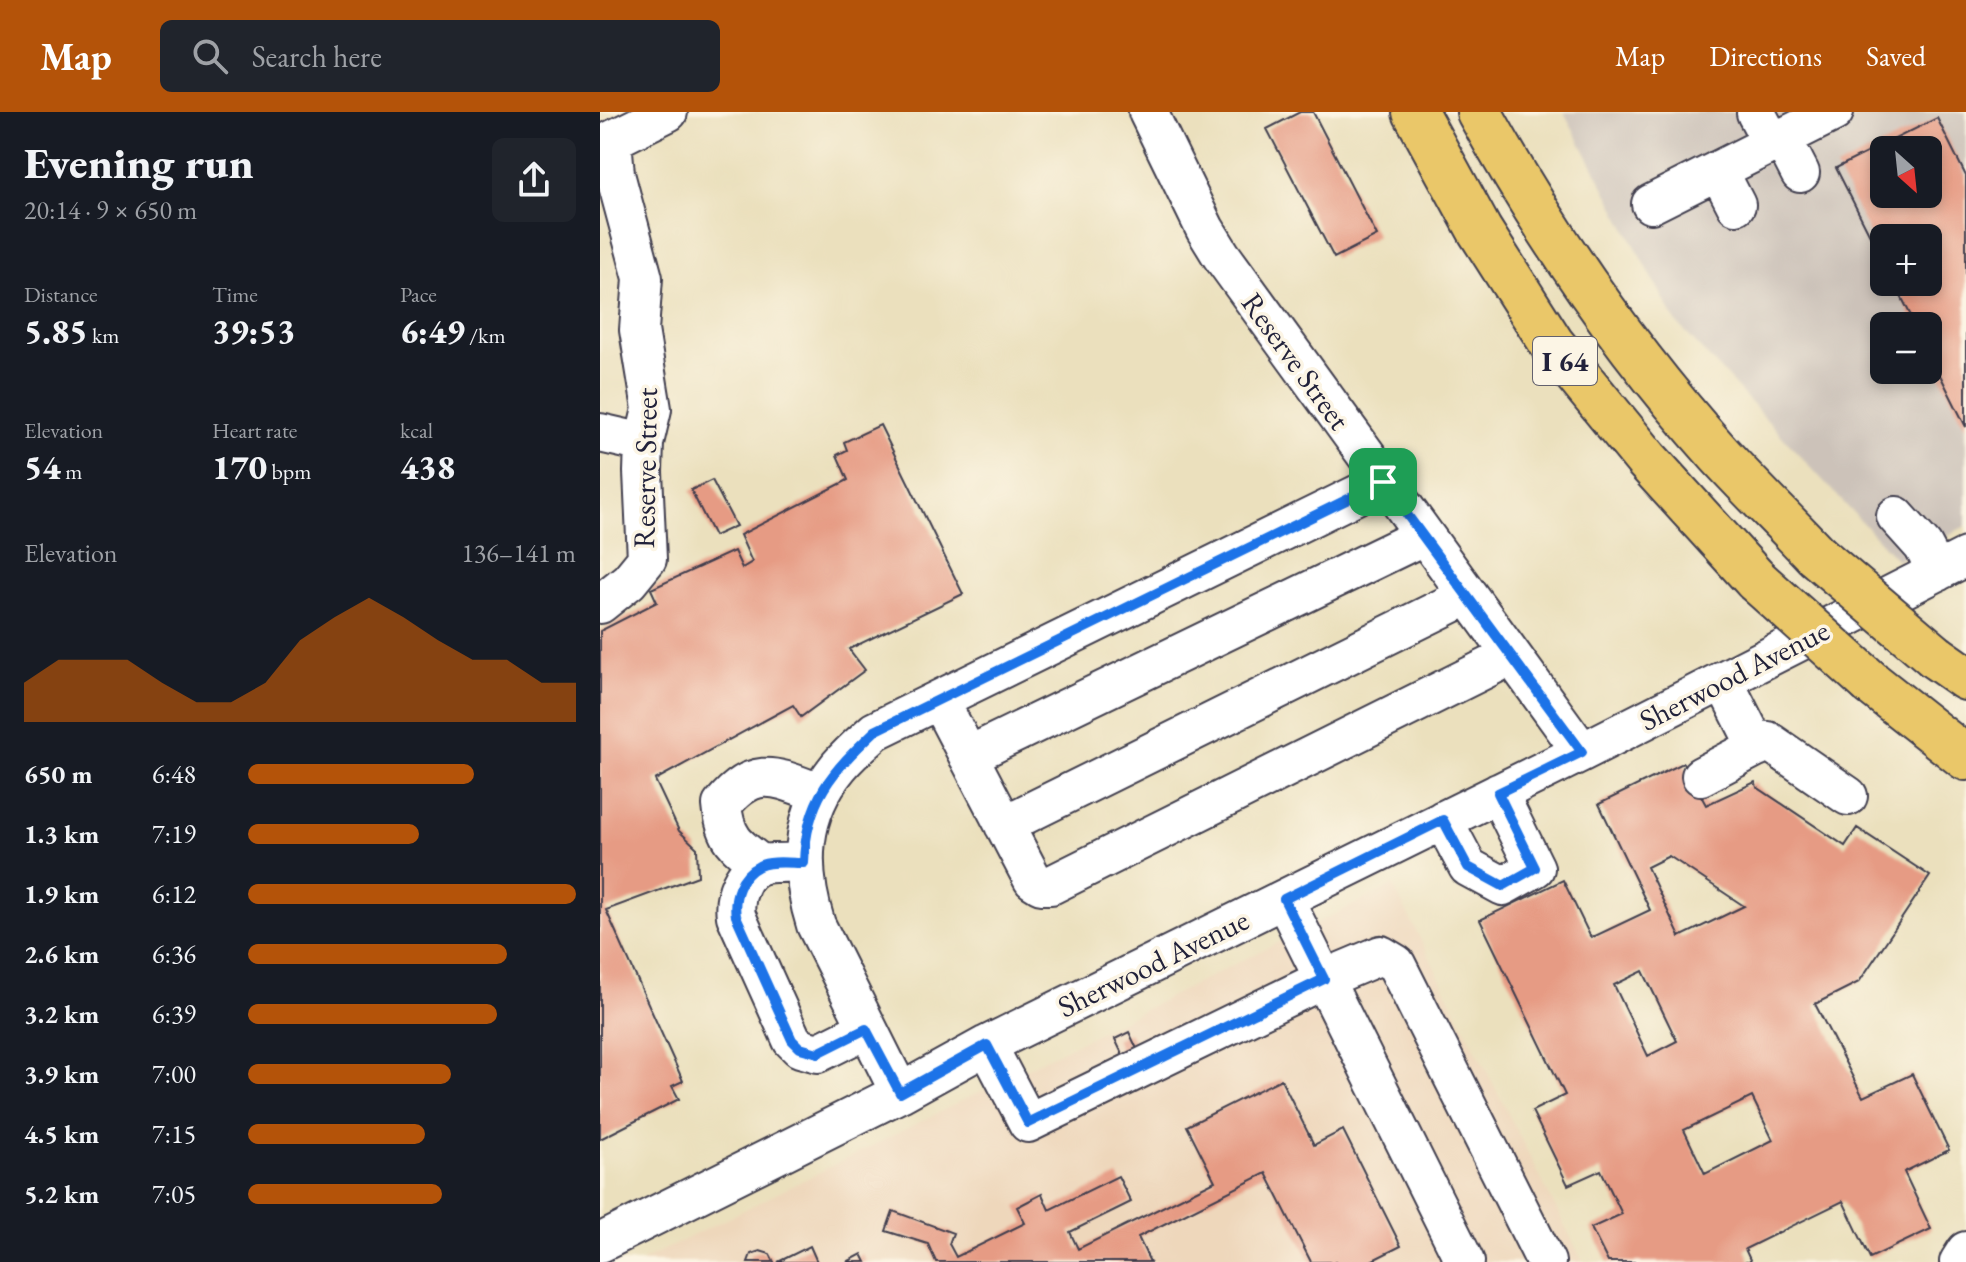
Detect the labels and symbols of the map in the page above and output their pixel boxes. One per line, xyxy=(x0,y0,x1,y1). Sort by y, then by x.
north arrow xyxy=(1870,136,1942,208)
street label: Reserve Street xyxy=(1233,285,1359,438)
road number: I 64 xyxy=(1533,337,1597,385)
street label: Reserve Street xyxy=(624,387,666,549)
pin xyxy=(1349,448,1417,516)
street label: Sherwood Avenue xyxy=(1633,610,1835,740)
street label: Sherwood Avenue xyxy=(1051,900,1255,1026)

